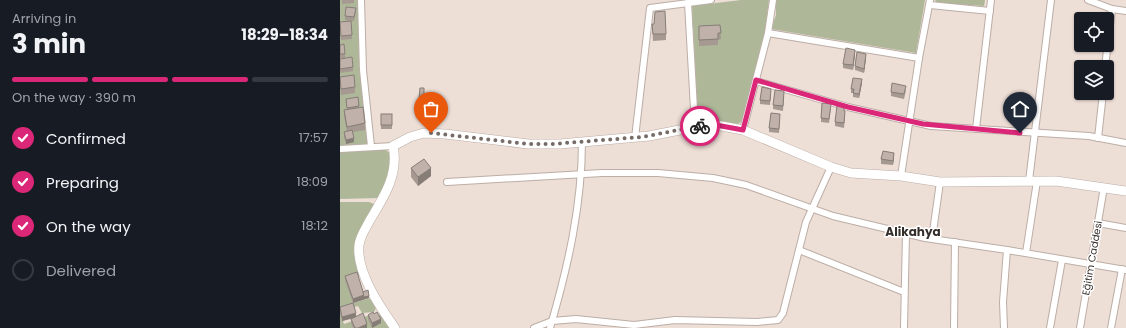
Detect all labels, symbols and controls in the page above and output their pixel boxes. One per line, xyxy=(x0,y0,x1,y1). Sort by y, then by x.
text: Arriving in xyxy=(12,9,76,28)
map controls xyxy=(1074,12,1114,100)
button: locate xyxy=(1074,12,1114,52)
text: 18:29–18:34 xyxy=(241,24,328,45)
text: 3 min xyxy=(12,26,86,62)
button: layers xyxy=(1074,60,1114,100)
text: On the way · 390 m xyxy=(12,88,136,107)
pin xyxy=(414,92,448,133)
pin xyxy=(1003,92,1037,133)
icon: bag xyxy=(420,98,442,120)
icon: home xyxy=(1009,98,1031,120)
courier xyxy=(680,106,720,146)
icon: bike xyxy=(689,115,711,137)
icon: check xyxy=(12,127,34,149)
text: Confirmed xyxy=(46,128,126,149)
text: 17:57 xyxy=(299,128,328,147)
icon: check xyxy=(12,171,34,193)
text: Preparing xyxy=(46,172,119,193)
text: 18:09 xyxy=(297,172,328,191)
icon: check xyxy=(12,215,34,237)
text: On the way xyxy=(46,216,131,237)
text: 18:12 xyxy=(301,216,328,235)
street label: Eğitim Caddesi xyxy=(1078,220,1106,296)
district label: Alikahya xyxy=(885,223,941,240)
text: Delivered xyxy=(46,260,116,281)

